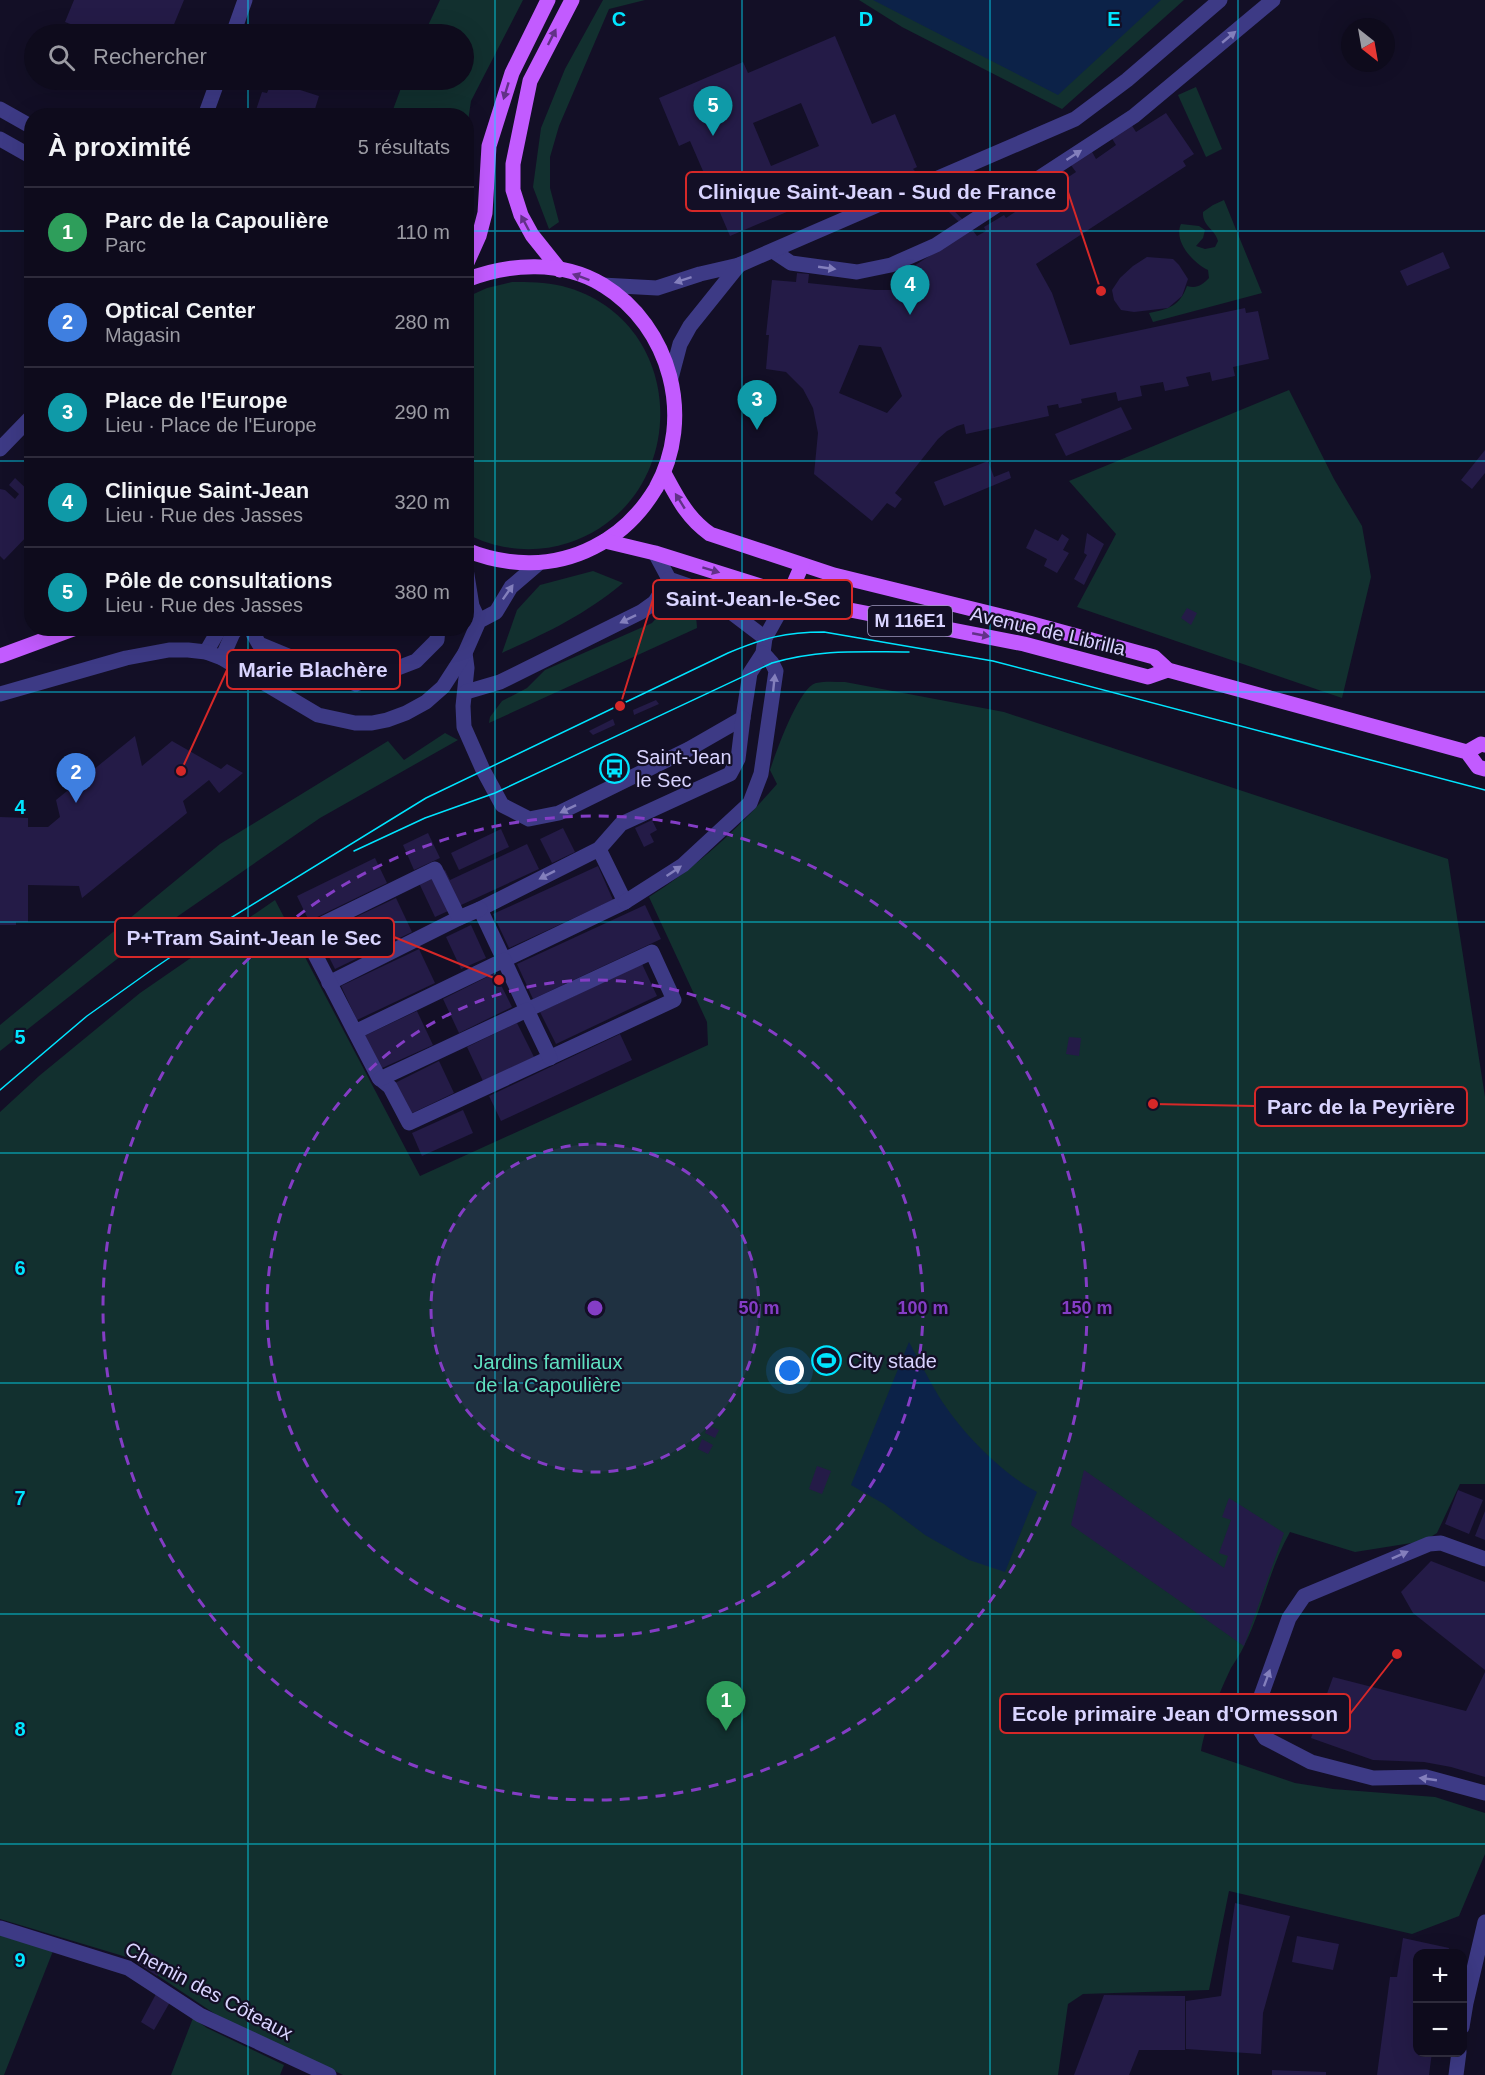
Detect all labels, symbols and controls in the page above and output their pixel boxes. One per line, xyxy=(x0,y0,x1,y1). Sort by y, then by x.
text: C xyxy=(612,8,626,30)
text: D xyxy=(859,8,873,30)
text: E xyxy=(1107,8,1121,30)
north arrow xyxy=(1341,18,1395,72)
search box xyxy=(24,24,474,90)
one-way arrow xyxy=(547,29,557,46)
one-way arrow xyxy=(1221,31,1237,44)
icon: search xyxy=(45,41,78,74)
text: Rechercher xyxy=(93,44,207,69)
one-way arrow xyxy=(501,82,510,100)
pin: 5 xyxy=(694,86,732,136)
text: À proximité xyxy=(48,132,191,162)
text: 5 résultats xyxy=(358,136,450,158)
one-way arrow xyxy=(1066,149,1082,160)
callout: Clinique Saint-Jean - Sud de France xyxy=(686,172,1068,211)
text: Clinique Saint-Jean - Sud de France xyxy=(698,180,1056,203)
text: Parc de la Capoulière xyxy=(105,208,329,233)
one-way arrow xyxy=(520,214,530,231)
text: 1 xyxy=(62,221,73,243)
text: 110 m xyxy=(396,221,450,243)
text: Parc xyxy=(105,234,146,256)
one-way arrow xyxy=(818,263,837,272)
pin: 4 xyxy=(890,266,930,315)
one-way arrow xyxy=(572,271,590,281)
one-way arrow xyxy=(674,276,692,285)
text: Optical Center xyxy=(105,298,255,323)
text: 2 xyxy=(62,311,73,333)
text: 280 m xyxy=(394,311,450,333)
text: Magasin xyxy=(105,324,181,346)
pin: 3 xyxy=(738,380,777,430)
text: Place de l'Europe xyxy=(105,388,288,413)
text: 3 xyxy=(62,401,73,423)
text: 290 m xyxy=(394,401,450,423)
text: Lieu · Place de l'Europe xyxy=(105,414,317,436)
text: Clinique Saint-Jean xyxy=(105,478,309,503)
text: 4 xyxy=(62,491,73,513)
text: 320 m xyxy=(394,491,450,513)
one-way arrow xyxy=(674,493,685,509)
text: Lieu · Rue des Jasses xyxy=(105,504,303,526)
one-way arrow xyxy=(702,566,720,575)
text: Pôle de consultations xyxy=(105,568,332,593)
callout: Saint-Jean-le-Sec xyxy=(653,580,852,619)
text: 5 xyxy=(62,581,73,603)
text: 380 m xyxy=(394,581,450,603)
one-way arrow xyxy=(502,584,514,600)
text: Saint-Jean-le-Sec xyxy=(665,587,841,610)
text: Lieu · Rue des Jasses xyxy=(105,594,303,616)
street label: Avenue de Librilla xyxy=(968,602,1129,660)
road number: M 116E1 xyxy=(868,606,952,636)
one-way arrow xyxy=(620,614,637,624)
one-way arrow xyxy=(972,631,991,640)
callout: Marie Blachère xyxy=(227,650,400,689)
text: Marie Blachère xyxy=(238,658,388,681)
one-way arrow xyxy=(770,673,779,692)
place label: Saint-Jean le Sec xyxy=(636,746,732,791)
bus stop icon: Saint-Jean le Sec xyxy=(599,753,631,785)
pin: 2 xyxy=(56,754,96,803)
text: 4 xyxy=(14,796,26,818)
one-way arrow xyxy=(559,804,576,813)
one-way arrow xyxy=(666,865,683,876)
one-way arrow xyxy=(538,870,555,880)
callout: P+Tram Saint-Jean le Sec xyxy=(115,918,394,957)
text: P+Tram Saint-Jean le Sec xyxy=(126,926,382,949)
text: 5 xyxy=(14,1026,26,1048)
callout: Parc de la Peyrière xyxy=(1255,1087,1467,1126)
text: Parc de la Peyrière xyxy=(1267,1095,1455,1118)
text: 6 xyxy=(14,1257,26,1279)
centre of rings xyxy=(585,1298,605,1318)
text: 50 m xyxy=(738,1298,780,1318)
text: 100 m xyxy=(897,1298,949,1318)
text: 150 m xyxy=(1061,1298,1113,1318)
sports icon: City stade xyxy=(811,1345,843,1377)
place label: City stade xyxy=(848,1350,937,1372)
park label: Jardins familiaux de la Capoulière xyxy=(474,1351,622,1396)
your location xyxy=(775,1356,804,1385)
text: 7 xyxy=(14,1487,26,1509)
one-way arrow xyxy=(1392,1550,1410,1560)
one-way arrow xyxy=(1263,1669,1273,1687)
pin: 1 xyxy=(706,1682,746,1731)
callout: Ecole primaire Jean d'Ormesson xyxy=(1000,1694,1350,1733)
text: Ecole primaire Jean d'Ormesson xyxy=(1012,1702,1338,1725)
text: 8 xyxy=(14,1718,26,1740)
one-way arrow xyxy=(1419,1774,1438,1784)
street label: Chemin des Côteaux xyxy=(121,1937,297,2045)
text: 9 xyxy=(14,1949,26,1971)
map controls xyxy=(1413,1949,1467,2057)
button: + xyxy=(1413,1949,1467,2003)
button: − xyxy=(1413,2003,1467,2057)

